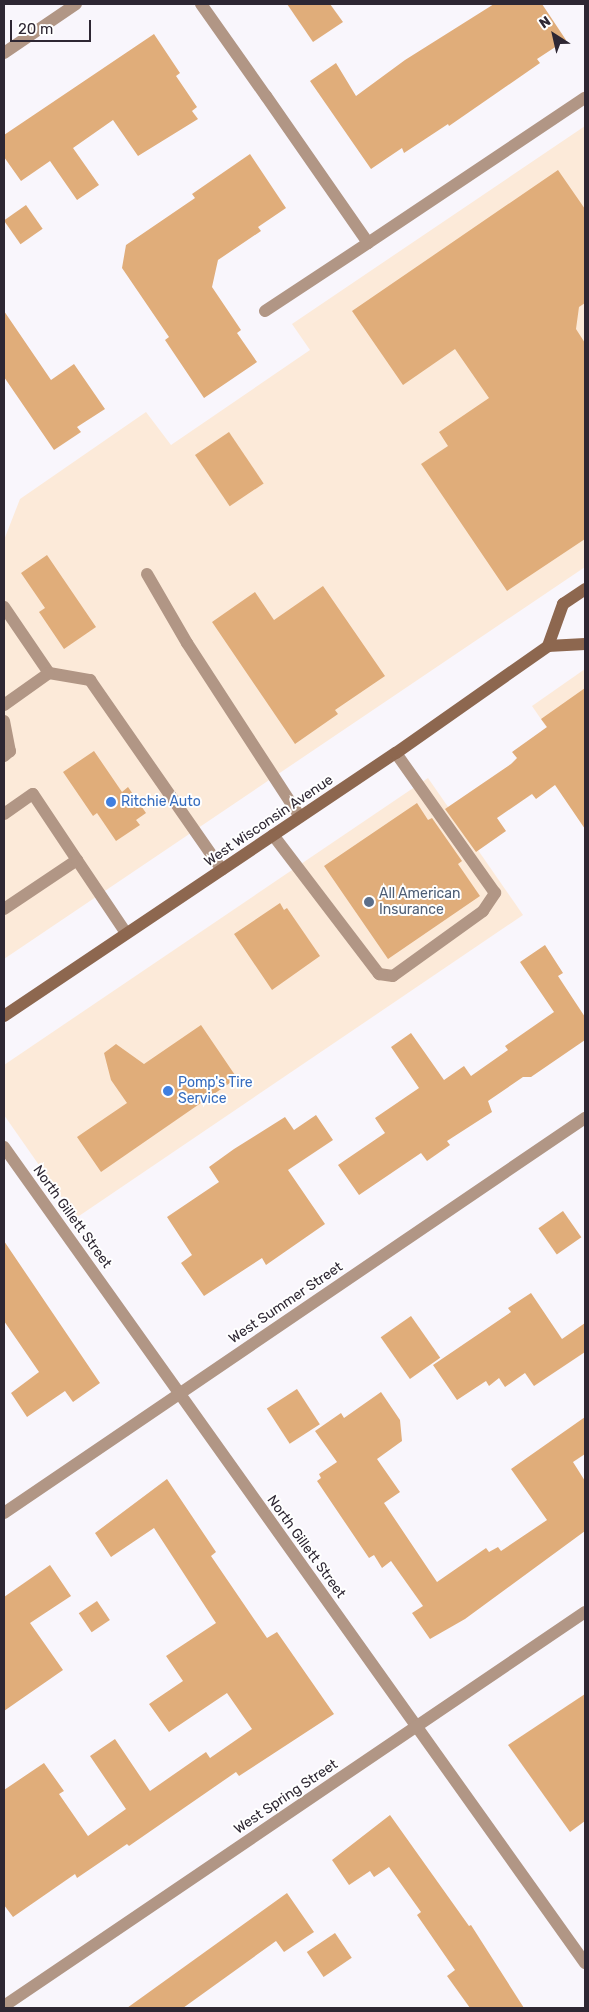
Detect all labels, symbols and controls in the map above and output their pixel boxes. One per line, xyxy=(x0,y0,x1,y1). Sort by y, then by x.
scale bar xyxy=(12,10,94,42)
north arrow xyxy=(529,10,579,60)
text: N xyxy=(536,12,554,32)
text: 20 m xyxy=(18,20,53,38)
street label: West Wisconsin Avenue xyxy=(201,771,337,871)
place label: Ritchie Auto xyxy=(121,794,201,810)
marker: Ritchie Auto xyxy=(105,796,117,808)
place label: All American Insurance xyxy=(379,886,461,919)
marker: All American Insurance xyxy=(363,896,375,908)
place label: Pomp's Tire Service xyxy=(178,1075,253,1108)
marker: Pomp's Tire Service xyxy=(162,1085,174,1097)
street label: North Gillett Street xyxy=(29,1162,115,1272)
street label: West Summer Street xyxy=(226,1259,346,1347)
street label: North Gillett Street xyxy=(263,1492,349,1602)
street label: West Spring Street xyxy=(231,1756,341,1838)

